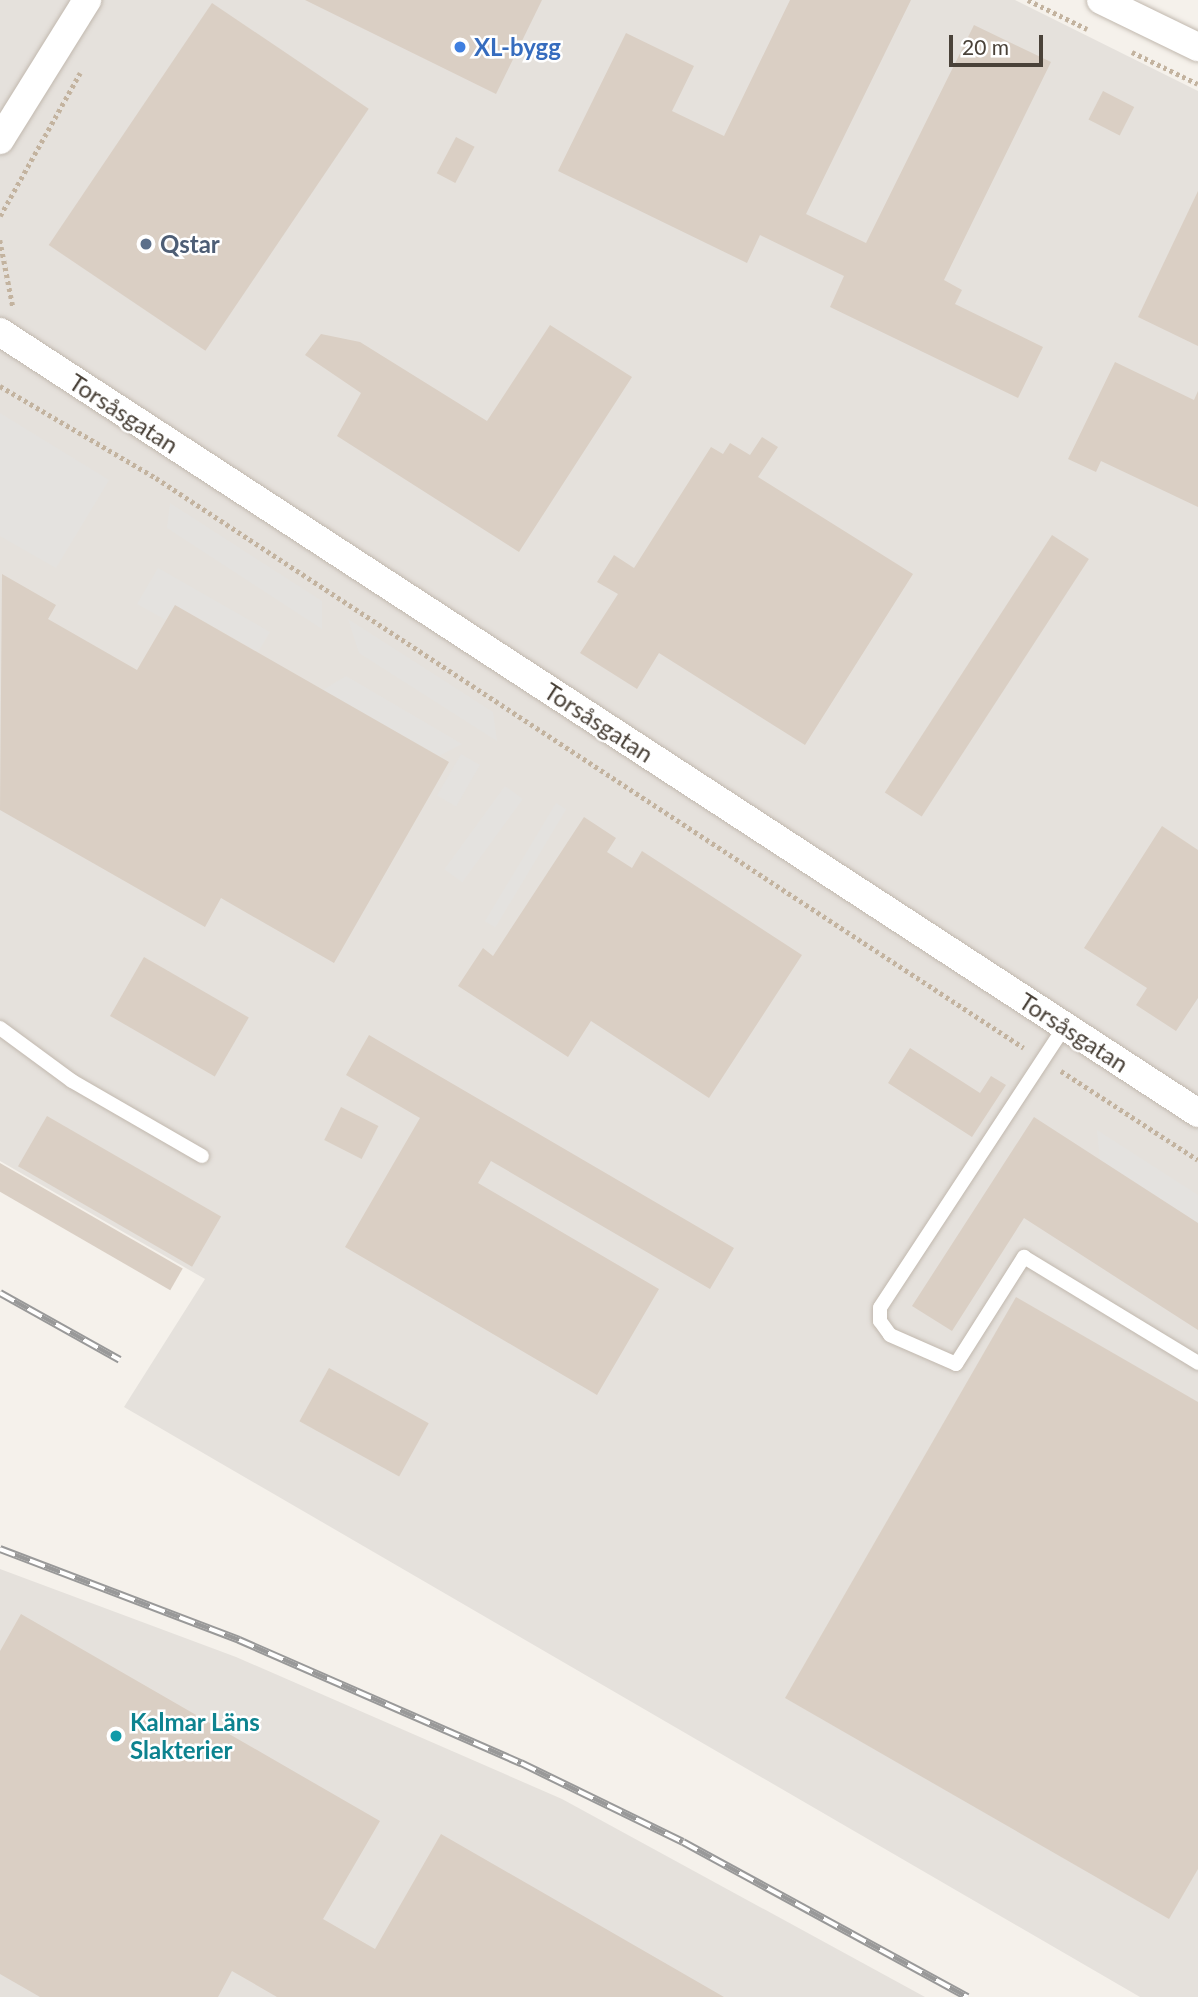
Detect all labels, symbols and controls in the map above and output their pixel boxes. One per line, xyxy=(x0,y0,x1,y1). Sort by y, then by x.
scale bar xyxy=(953,21,1048,65)
place label: XL-bygg xyxy=(474,33,561,61)
text: 20 m xyxy=(962,34,1009,59)
marker: XL-bygg xyxy=(452,39,468,55)
place label: Qstar xyxy=(160,230,220,258)
marker: Qstar xyxy=(138,236,154,252)
street label: Torsåsgatan xyxy=(64,367,184,459)
street label: Torsåsgatan xyxy=(539,676,659,768)
street label: Torsåsgatan xyxy=(1014,986,1134,1078)
place label: Kalmar Läns Slakterier xyxy=(130,1708,260,1764)
marker: Kalmar Läns Slakterier xyxy=(108,1728,124,1744)

